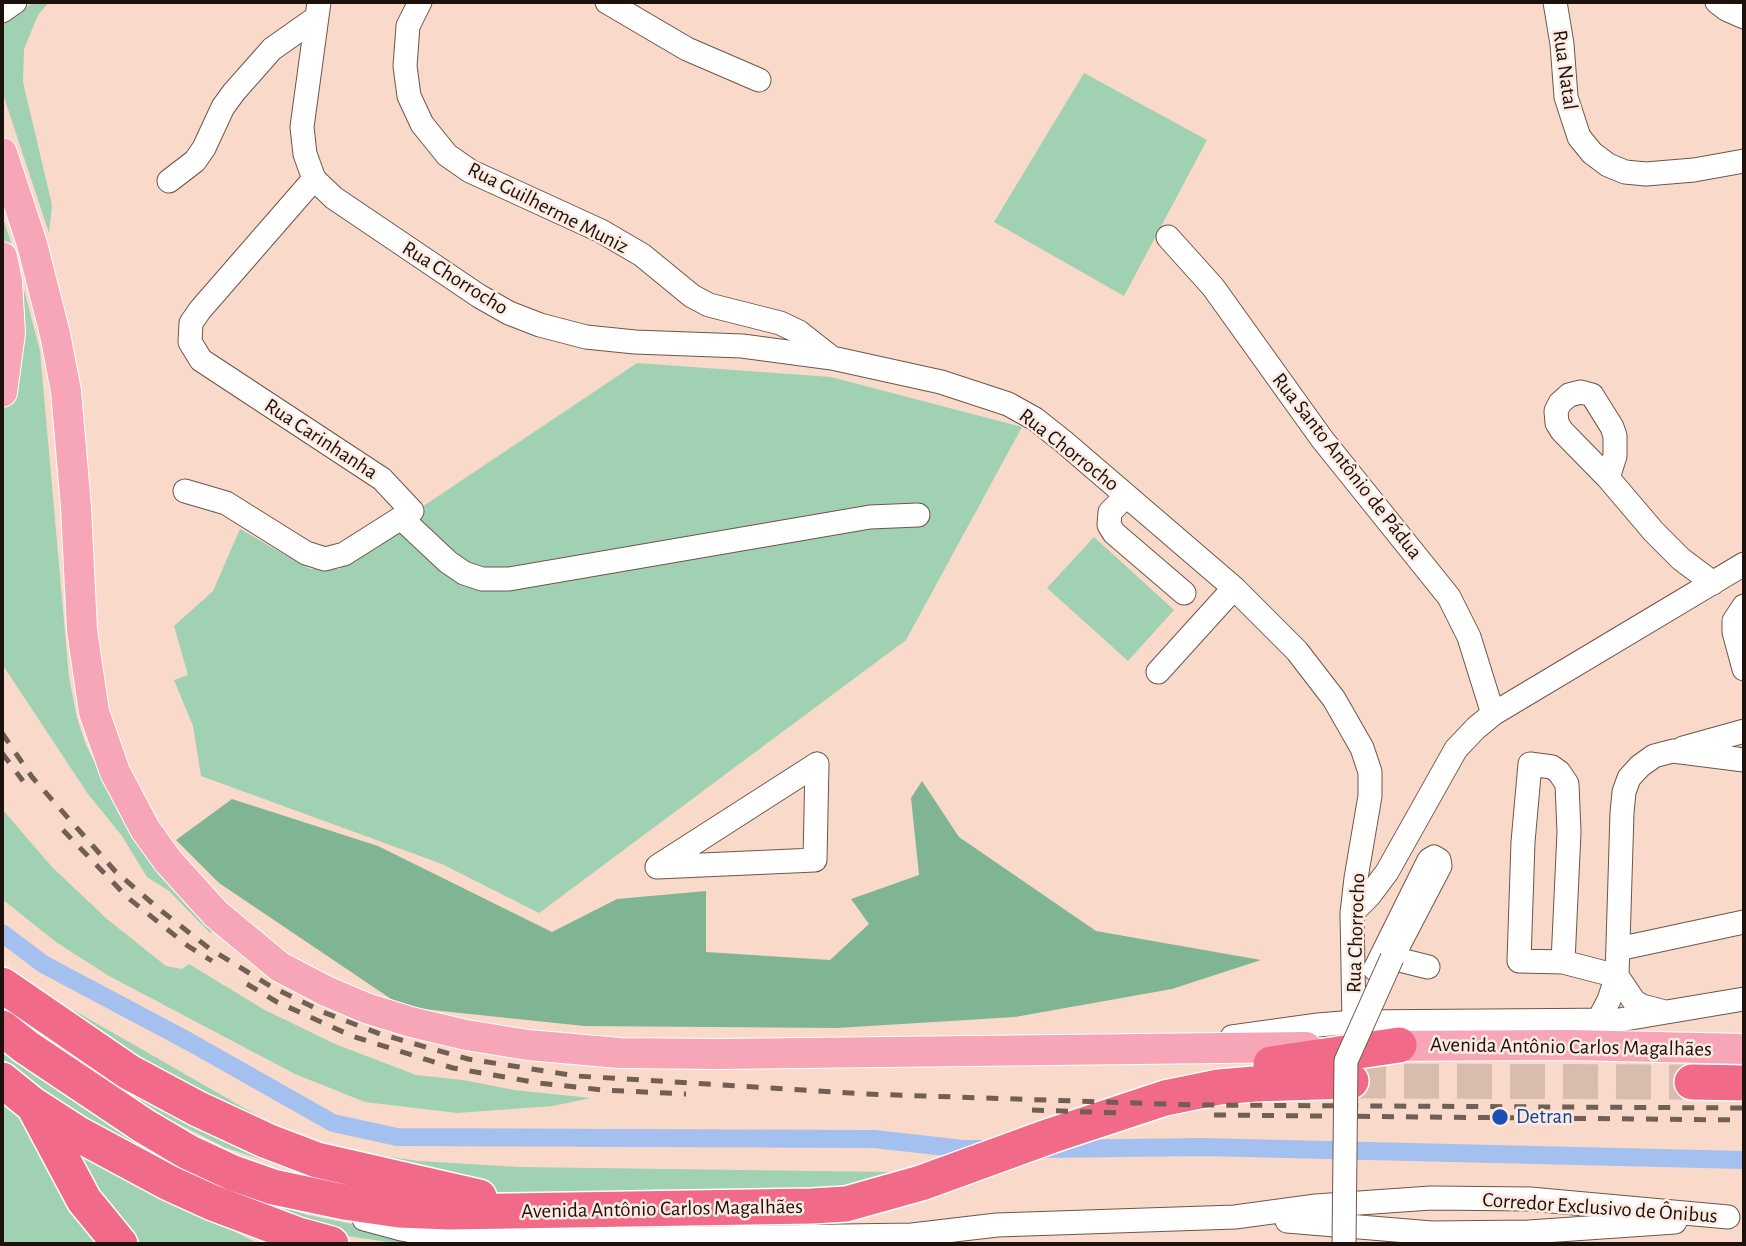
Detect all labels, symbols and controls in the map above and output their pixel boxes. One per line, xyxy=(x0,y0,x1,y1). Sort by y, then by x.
street label: Rua Natal xyxy=(1547,28,1583,112)
street label: Rua Guilherme Muniz xyxy=(464,157,632,259)
street label: Rua Chorrocho xyxy=(397,235,513,321)
street label: Rua Santo Antônio de Pádua xyxy=(1266,368,1428,564)
street label: Rua Carinhanha xyxy=(260,393,382,485)
street label: Rua Chorrocho xyxy=(1014,403,1124,497)
street label: Rua Chorrocho xyxy=(1341,872,1371,994)
street label: Avenida Antônio Carlos Magalhães xyxy=(1430,1032,1712,1062)
place label: Detran xyxy=(1516,1104,1573,1130)
marker: Detran xyxy=(1490,1107,1510,1127)
street label: Corredor Exclusivo de Ônibus xyxy=(1482,1187,1718,1229)
street label: Avenida Antônio Carlos Magalhães xyxy=(521,1194,803,1224)

